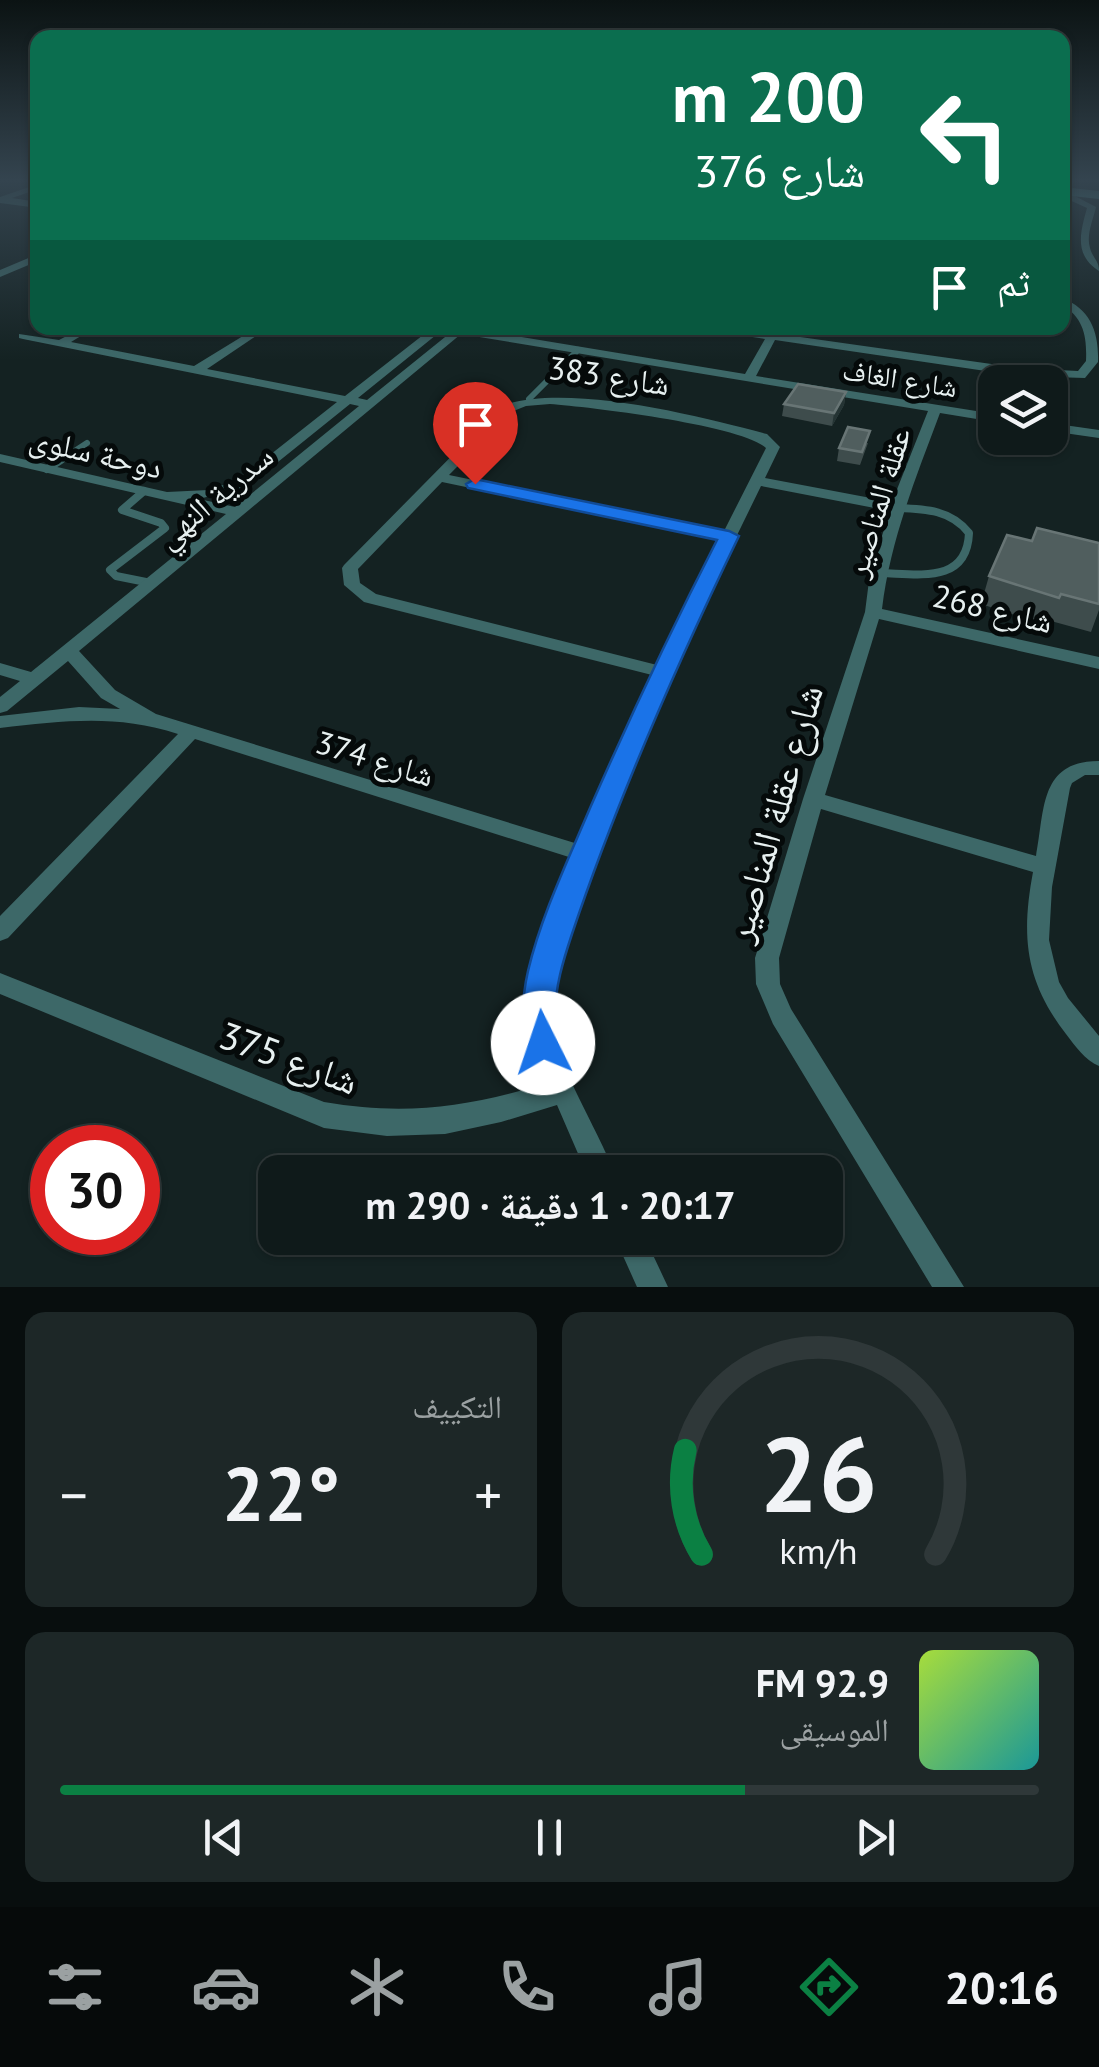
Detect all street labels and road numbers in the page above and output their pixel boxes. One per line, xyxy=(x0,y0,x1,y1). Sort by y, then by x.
street label: شارع 383 xyxy=(546,346,672,404)
street label: شارع الغاف xyxy=(840,351,960,405)
street label: دوحة سلوى xyxy=(25,416,167,488)
street label: عقلة المناصير xyxy=(834,422,920,583)
street label: سدرية النهي xyxy=(147,435,285,561)
street label: شارع 268 xyxy=(929,574,1057,642)
street label: شارع عقلة المناصير xyxy=(713,679,834,949)
street label: شارع 374 xyxy=(311,720,439,796)
street label: شارع 375 xyxy=(212,1009,365,1106)

